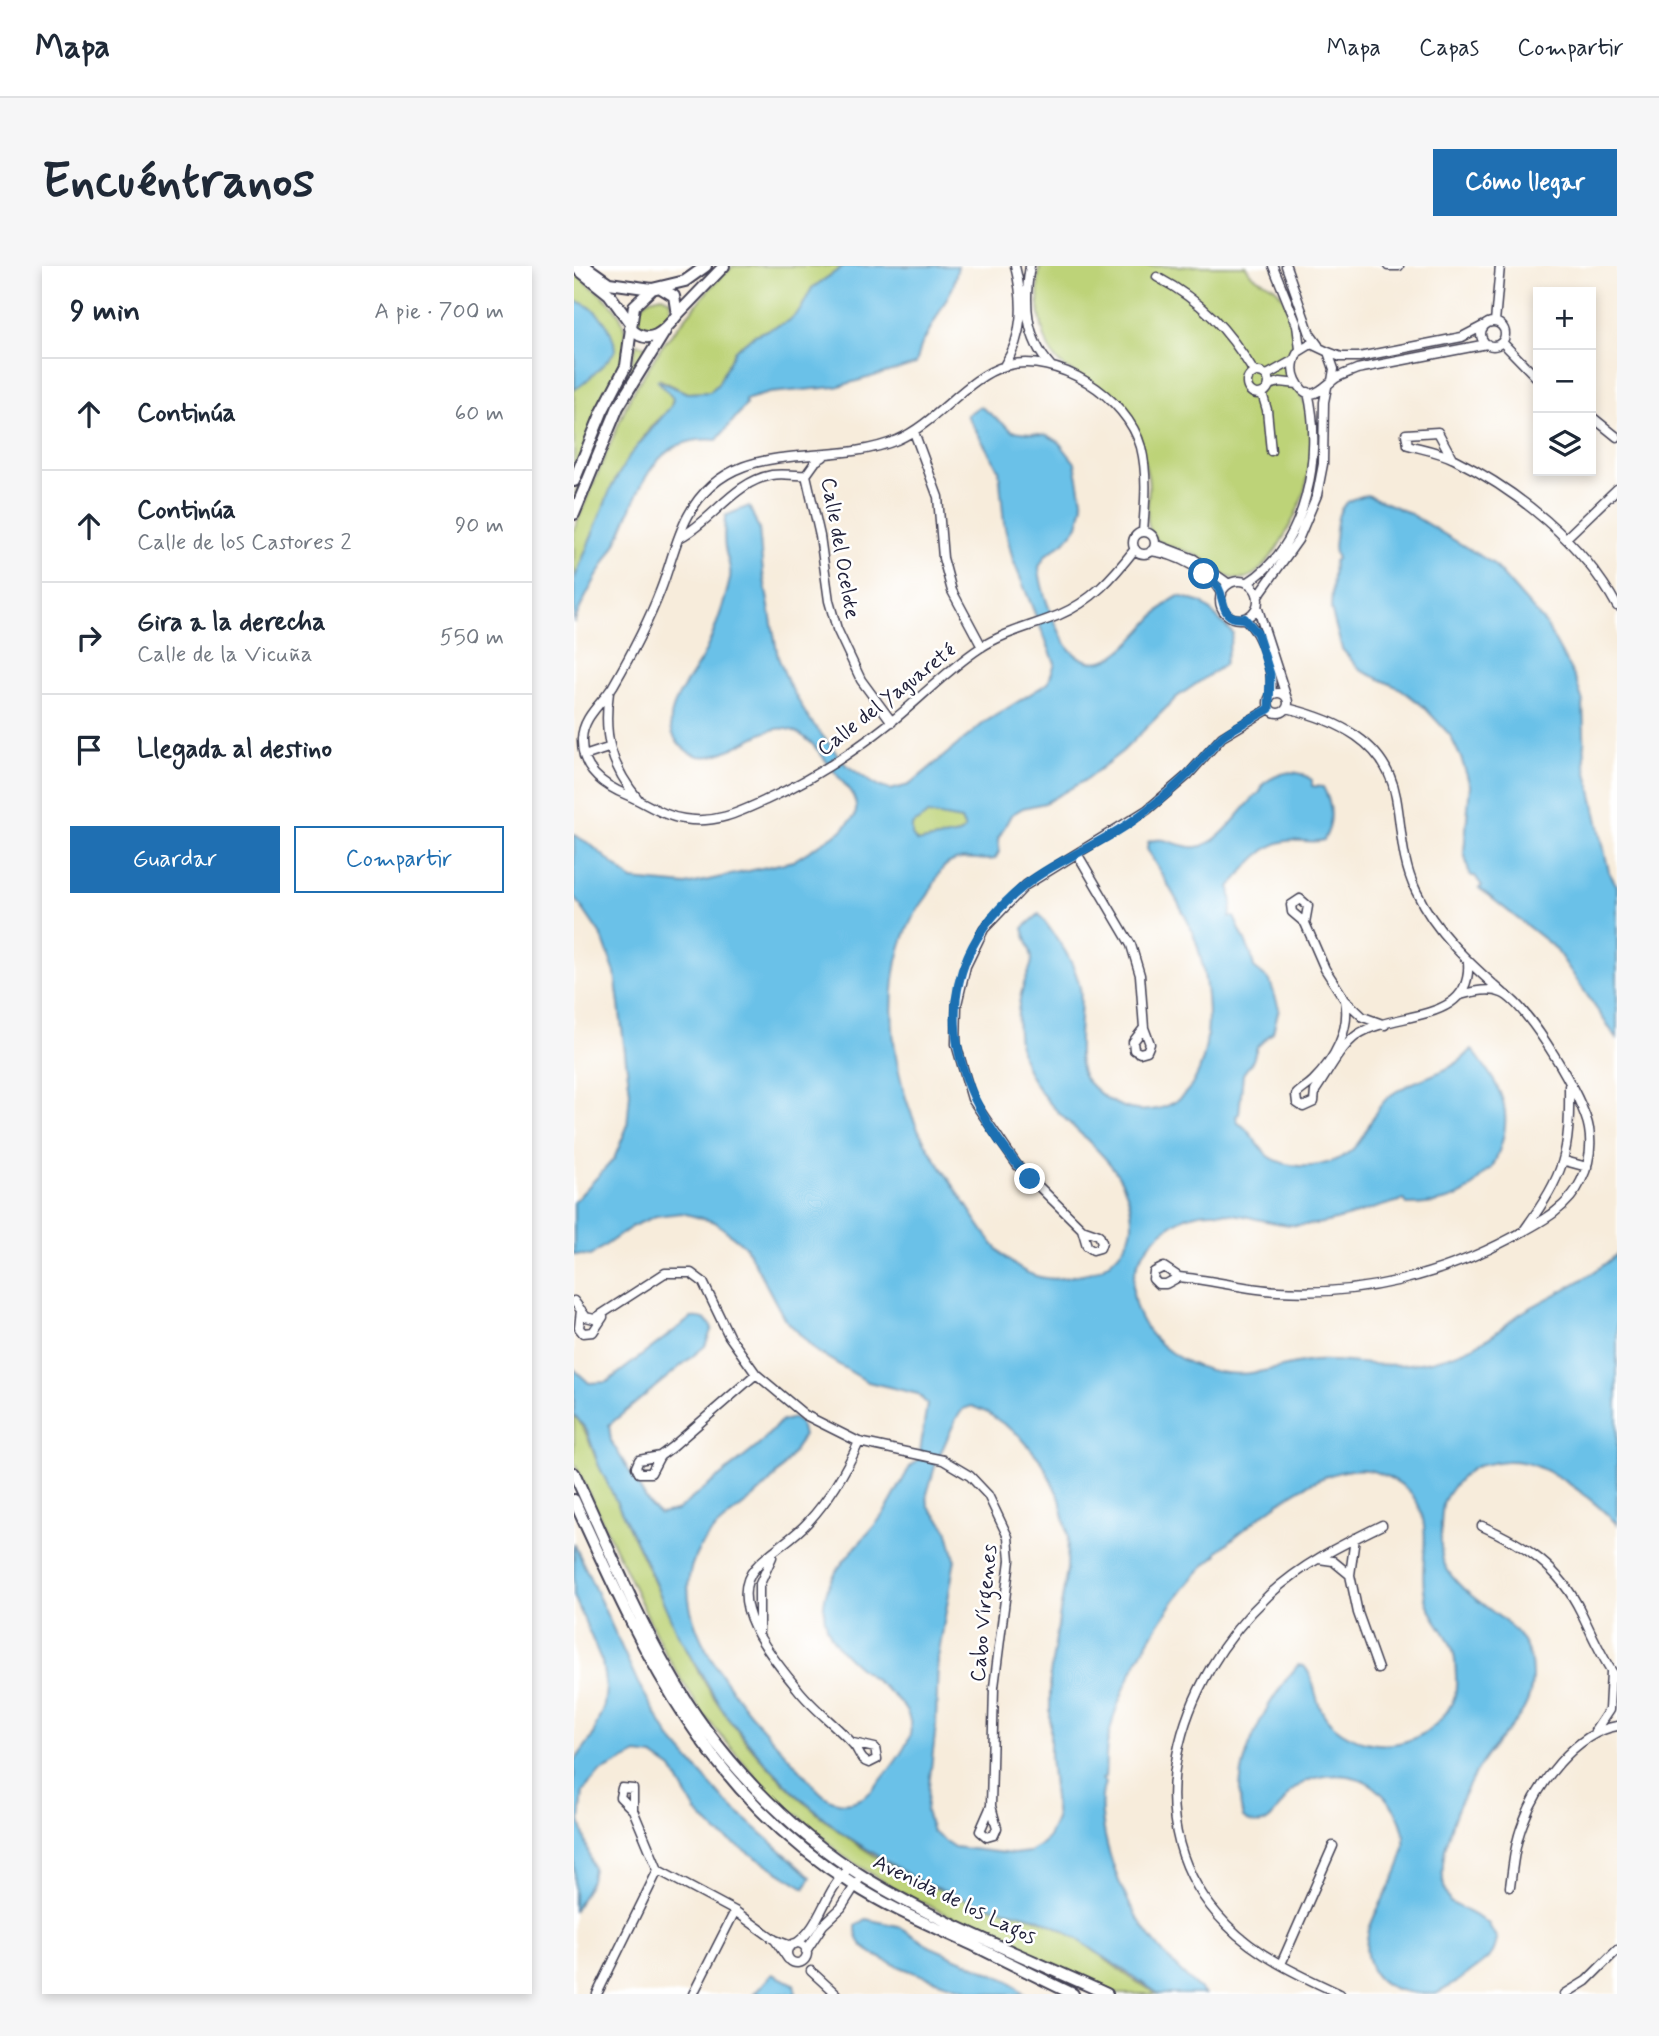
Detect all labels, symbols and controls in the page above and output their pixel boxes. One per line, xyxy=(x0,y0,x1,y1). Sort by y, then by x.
text: Mapa xyxy=(35,26,110,70)
text: Mapa xyxy=(1326,33,1381,64)
text: Capas xyxy=(1419,33,1479,64)
text: Compartir xyxy=(1517,33,1624,64)
button: Cómo llegar xyxy=(1433,149,1617,216)
text: Encuéntranos xyxy=(42,150,314,215)
map controls xyxy=(1533,287,1596,476)
button: + xyxy=(1533,287,1596,350)
text: 9 min xyxy=(70,292,140,331)
text: A pie · 700 m xyxy=(374,297,504,327)
button: − xyxy=(1533,350,1596,413)
icon: ahead xyxy=(70,395,108,433)
text: Continúa xyxy=(137,397,236,431)
text: 60 m xyxy=(455,399,504,429)
button: layers xyxy=(1533,413,1596,476)
street label: Calle del Ocelote xyxy=(814,475,866,621)
text: Continúa xyxy=(137,494,236,528)
icon: ahead xyxy=(70,507,108,545)
text: 90 m xyxy=(455,511,504,541)
text: Calle de los Castores 2 xyxy=(137,528,351,558)
route start xyxy=(1188,558,1219,589)
text: Gira a la derecha xyxy=(137,606,326,640)
icon: right xyxy=(70,619,108,657)
text: 550 m xyxy=(440,623,504,653)
street label: Calle del Yaguareté xyxy=(812,637,962,763)
text: Calle de la Vicuña xyxy=(137,640,313,670)
icon: arrive xyxy=(70,731,108,769)
text: Llegada al destino xyxy=(137,733,332,767)
button: Guardar xyxy=(70,826,280,893)
button: Compartir xyxy=(294,826,504,893)
route end xyxy=(1014,1163,1045,1194)
street label: Cabo Vírgenes xyxy=(964,1543,1006,1683)
street label: Avenida de los Lagos xyxy=(867,1848,1041,1953)

